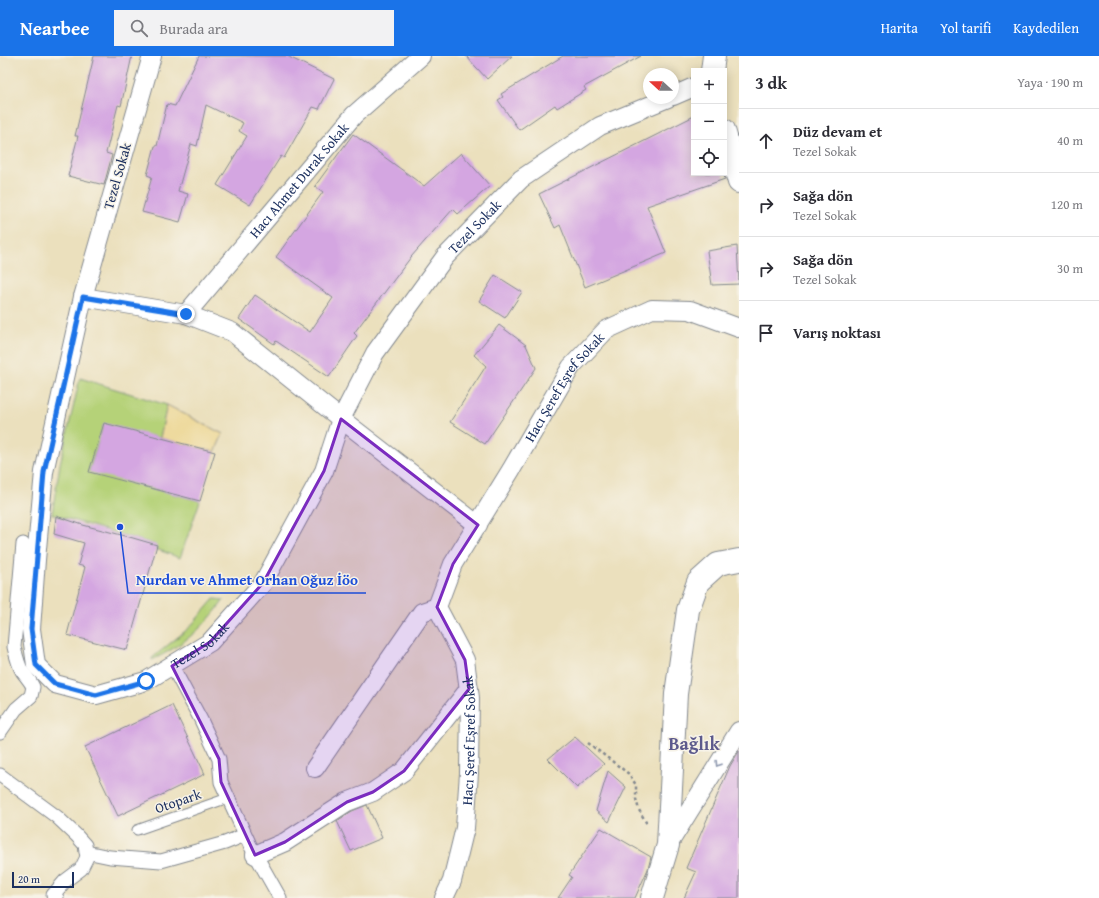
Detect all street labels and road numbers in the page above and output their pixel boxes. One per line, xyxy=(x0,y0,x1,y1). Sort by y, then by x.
street label: Hacı Ahmet Durak Sokak xyxy=(244,118,354,242)
street label: Tezel Sokak xyxy=(98,140,136,212)
street label: Tezel Sokak xyxy=(443,195,506,258)
street label: Hacı Şeref Eşref Sokak xyxy=(520,327,609,446)
street label: Tezel Sokak xyxy=(167,617,234,674)
street label: Hacı Şeref Eşref Sokak xyxy=(457,674,480,806)
street label: Otopark xyxy=(152,784,205,818)

